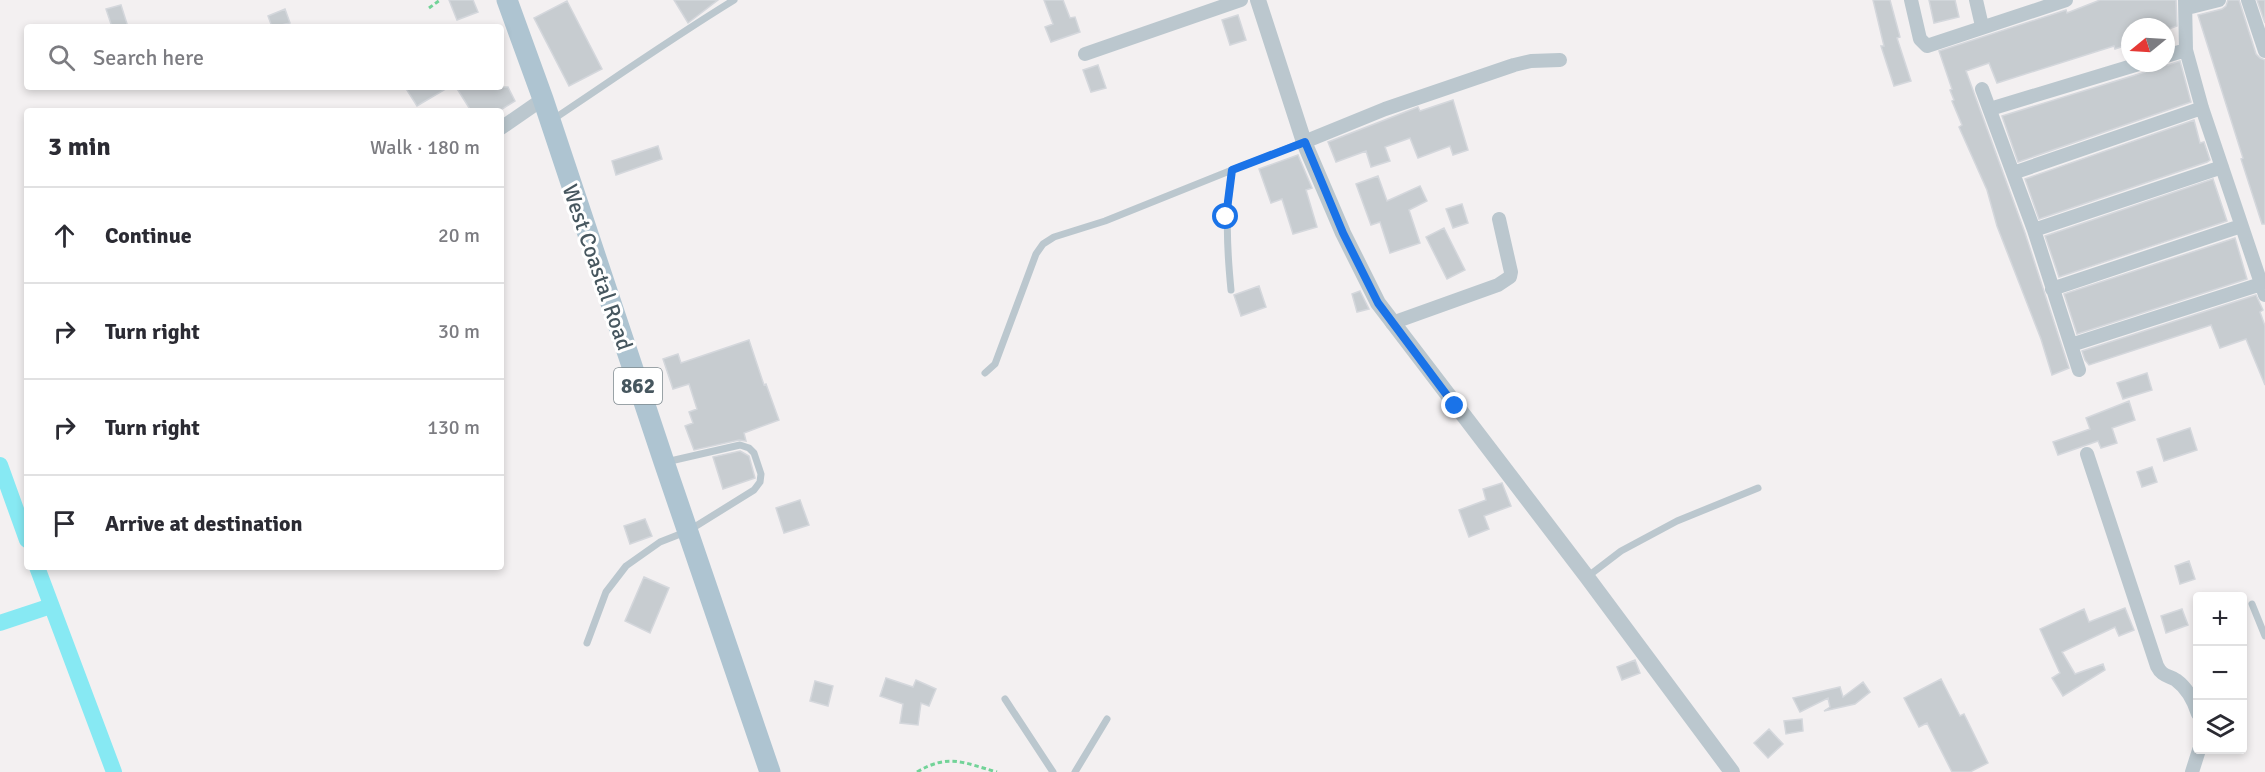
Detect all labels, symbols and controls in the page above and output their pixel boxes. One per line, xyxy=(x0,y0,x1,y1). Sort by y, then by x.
north arrow xyxy=(2121,18,2175,72)
search box xyxy=(24,24,504,90)
icon: search xyxy=(45,41,78,74)
text: Search here xyxy=(93,44,204,71)
text: 3 min xyxy=(48,131,111,163)
text: Walk · 180 m xyxy=(370,135,480,160)
street label: West Coastal Road xyxy=(557,181,639,354)
route start xyxy=(1212,203,1238,229)
icon: ahead xyxy=(48,219,81,252)
text: Continue xyxy=(105,222,192,249)
text: 20 m xyxy=(438,223,480,248)
icon: right xyxy=(48,315,81,348)
text: Turn right xyxy=(105,318,200,345)
text: 30 m xyxy=(438,319,480,344)
road number: 862 xyxy=(614,368,662,404)
route end xyxy=(1441,392,1467,418)
icon: right xyxy=(48,411,81,444)
text: Turn right xyxy=(105,414,200,441)
text: 130 m xyxy=(427,415,480,440)
icon: arrive xyxy=(48,507,81,540)
text: Arrive at destination xyxy=(105,510,302,537)
map controls xyxy=(2193,592,2247,754)
button: + xyxy=(2193,592,2247,646)
button: − xyxy=(2193,646,2247,700)
button: layers xyxy=(2193,700,2247,754)

